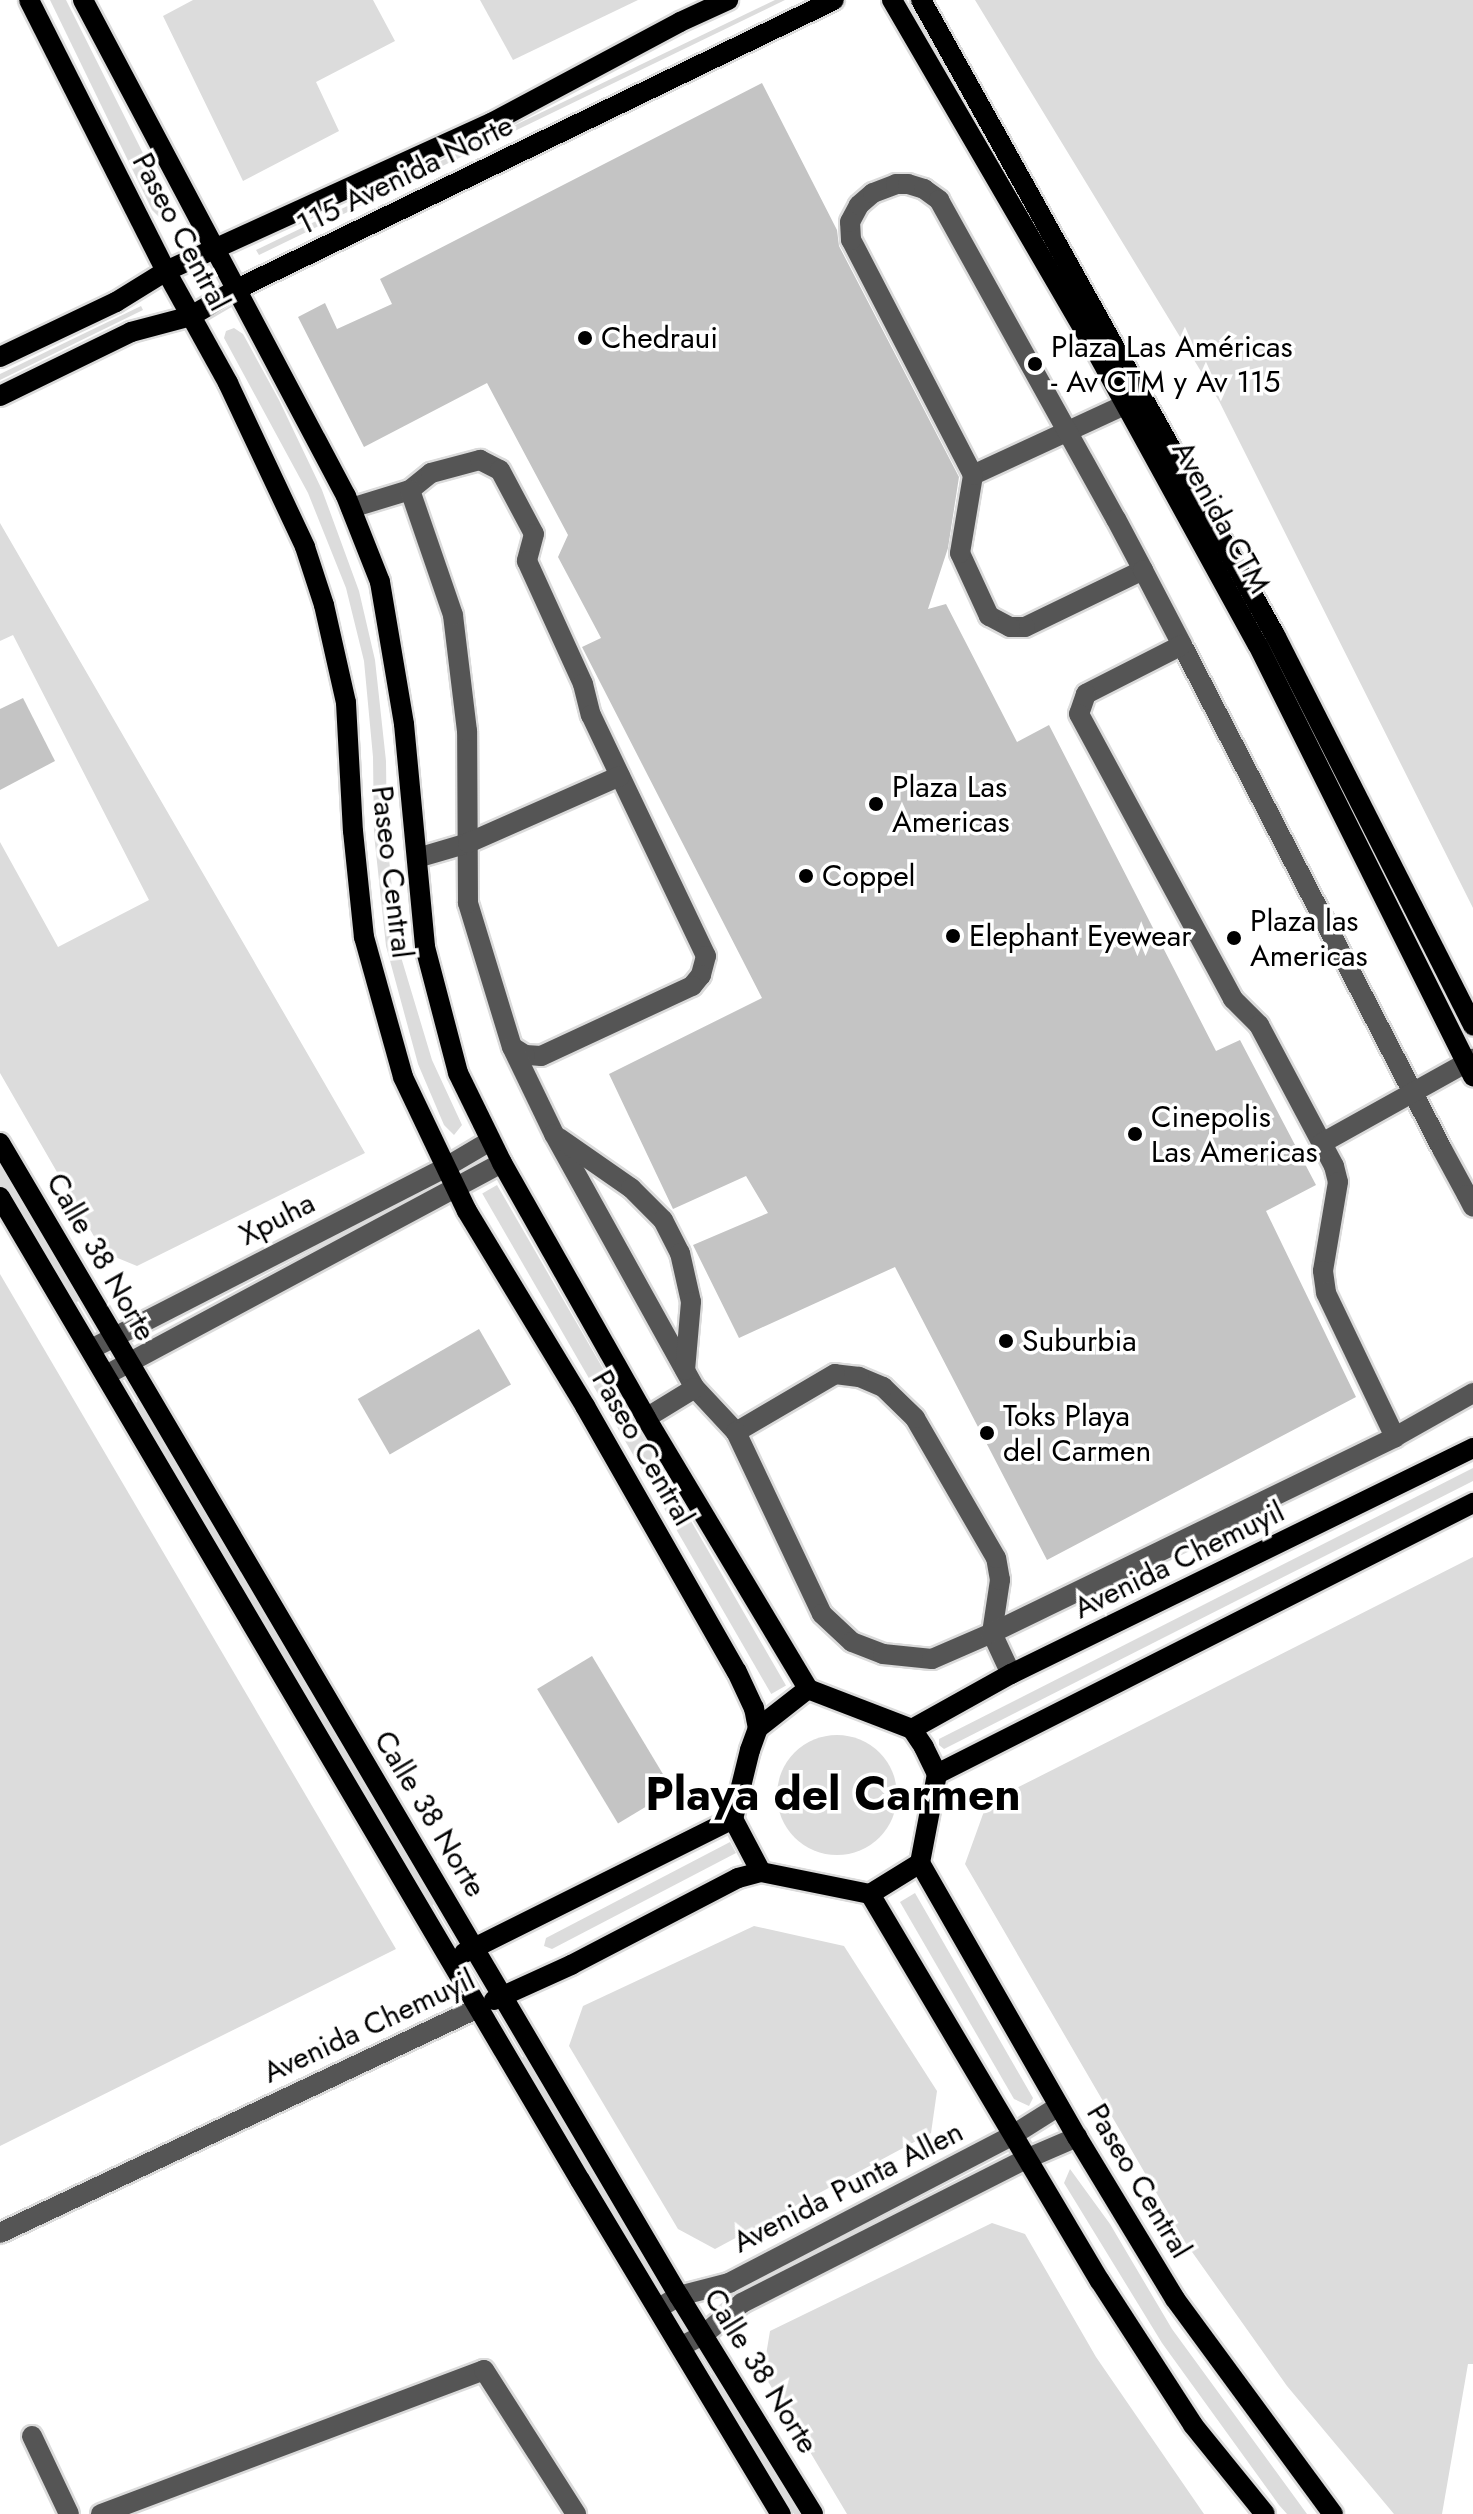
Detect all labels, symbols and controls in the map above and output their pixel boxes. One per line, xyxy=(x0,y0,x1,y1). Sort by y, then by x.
street label: 115 Avenida Norte xyxy=(291,107,519,243)
street label: Paseo Central xyxy=(124,147,238,317)
place label: Chedraui xyxy=(601,320,718,356)
marker: Chedraui xyxy=(576,329,594,347)
place label: Plaza Las Américas - Av CTM y Av 115 xyxy=(1051,329,1293,400)
marker: Plaza Las Américas - Av CTM y Av 115 xyxy=(1026,355,1044,373)
street label: Avenida CTM xyxy=(1164,435,1278,599)
place label: Plaza Las Americas xyxy=(892,769,1010,840)
street label: Paseo Central xyxy=(364,784,420,960)
marker: Plaza Las Americas xyxy=(867,795,885,813)
place label: Coppel xyxy=(822,858,915,894)
marker: Coppel xyxy=(797,867,815,885)
place label: Plaza las Americas xyxy=(1250,903,1368,974)
place label: Elephant Eyewear xyxy=(969,918,1191,954)
marker: Elephant Eyewear xyxy=(944,927,962,945)
marker: Plaza las Americas xyxy=(1225,929,1243,947)
place label: Cinepolis Las Americas xyxy=(1151,1099,1318,1170)
marker: Cinepolis Las Americas xyxy=(1126,1125,1144,1143)
street label: Calle 38 Norte xyxy=(39,1167,163,1347)
street label: Xpuha xyxy=(233,1185,321,1253)
place label: Suburbia xyxy=(1022,1323,1137,1359)
marker: Suburbia xyxy=(997,1332,1015,1350)
street label: Paseo Central xyxy=(584,1364,702,1532)
place label: Toks Playa del Carmen xyxy=(1003,1398,1151,1468)
marker: Toks Playa del Carmen xyxy=(978,1424,996,1442)
street label: Avenida Chemuyil xyxy=(1068,1494,1290,1626)
street label: Calle 38 Norte xyxy=(366,1724,494,1904)
district label: Playa del Carmen xyxy=(645,1766,1021,1822)
street label: Avenida Chemuyil xyxy=(257,1961,481,2091)
street label: Paseo Central xyxy=(1079,2097,1199,2265)
street label: Avenida Punta Allen xyxy=(727,2113,969,2261)
street label: Calle 38 Norte xyxy=(696,2282,826,2460)

